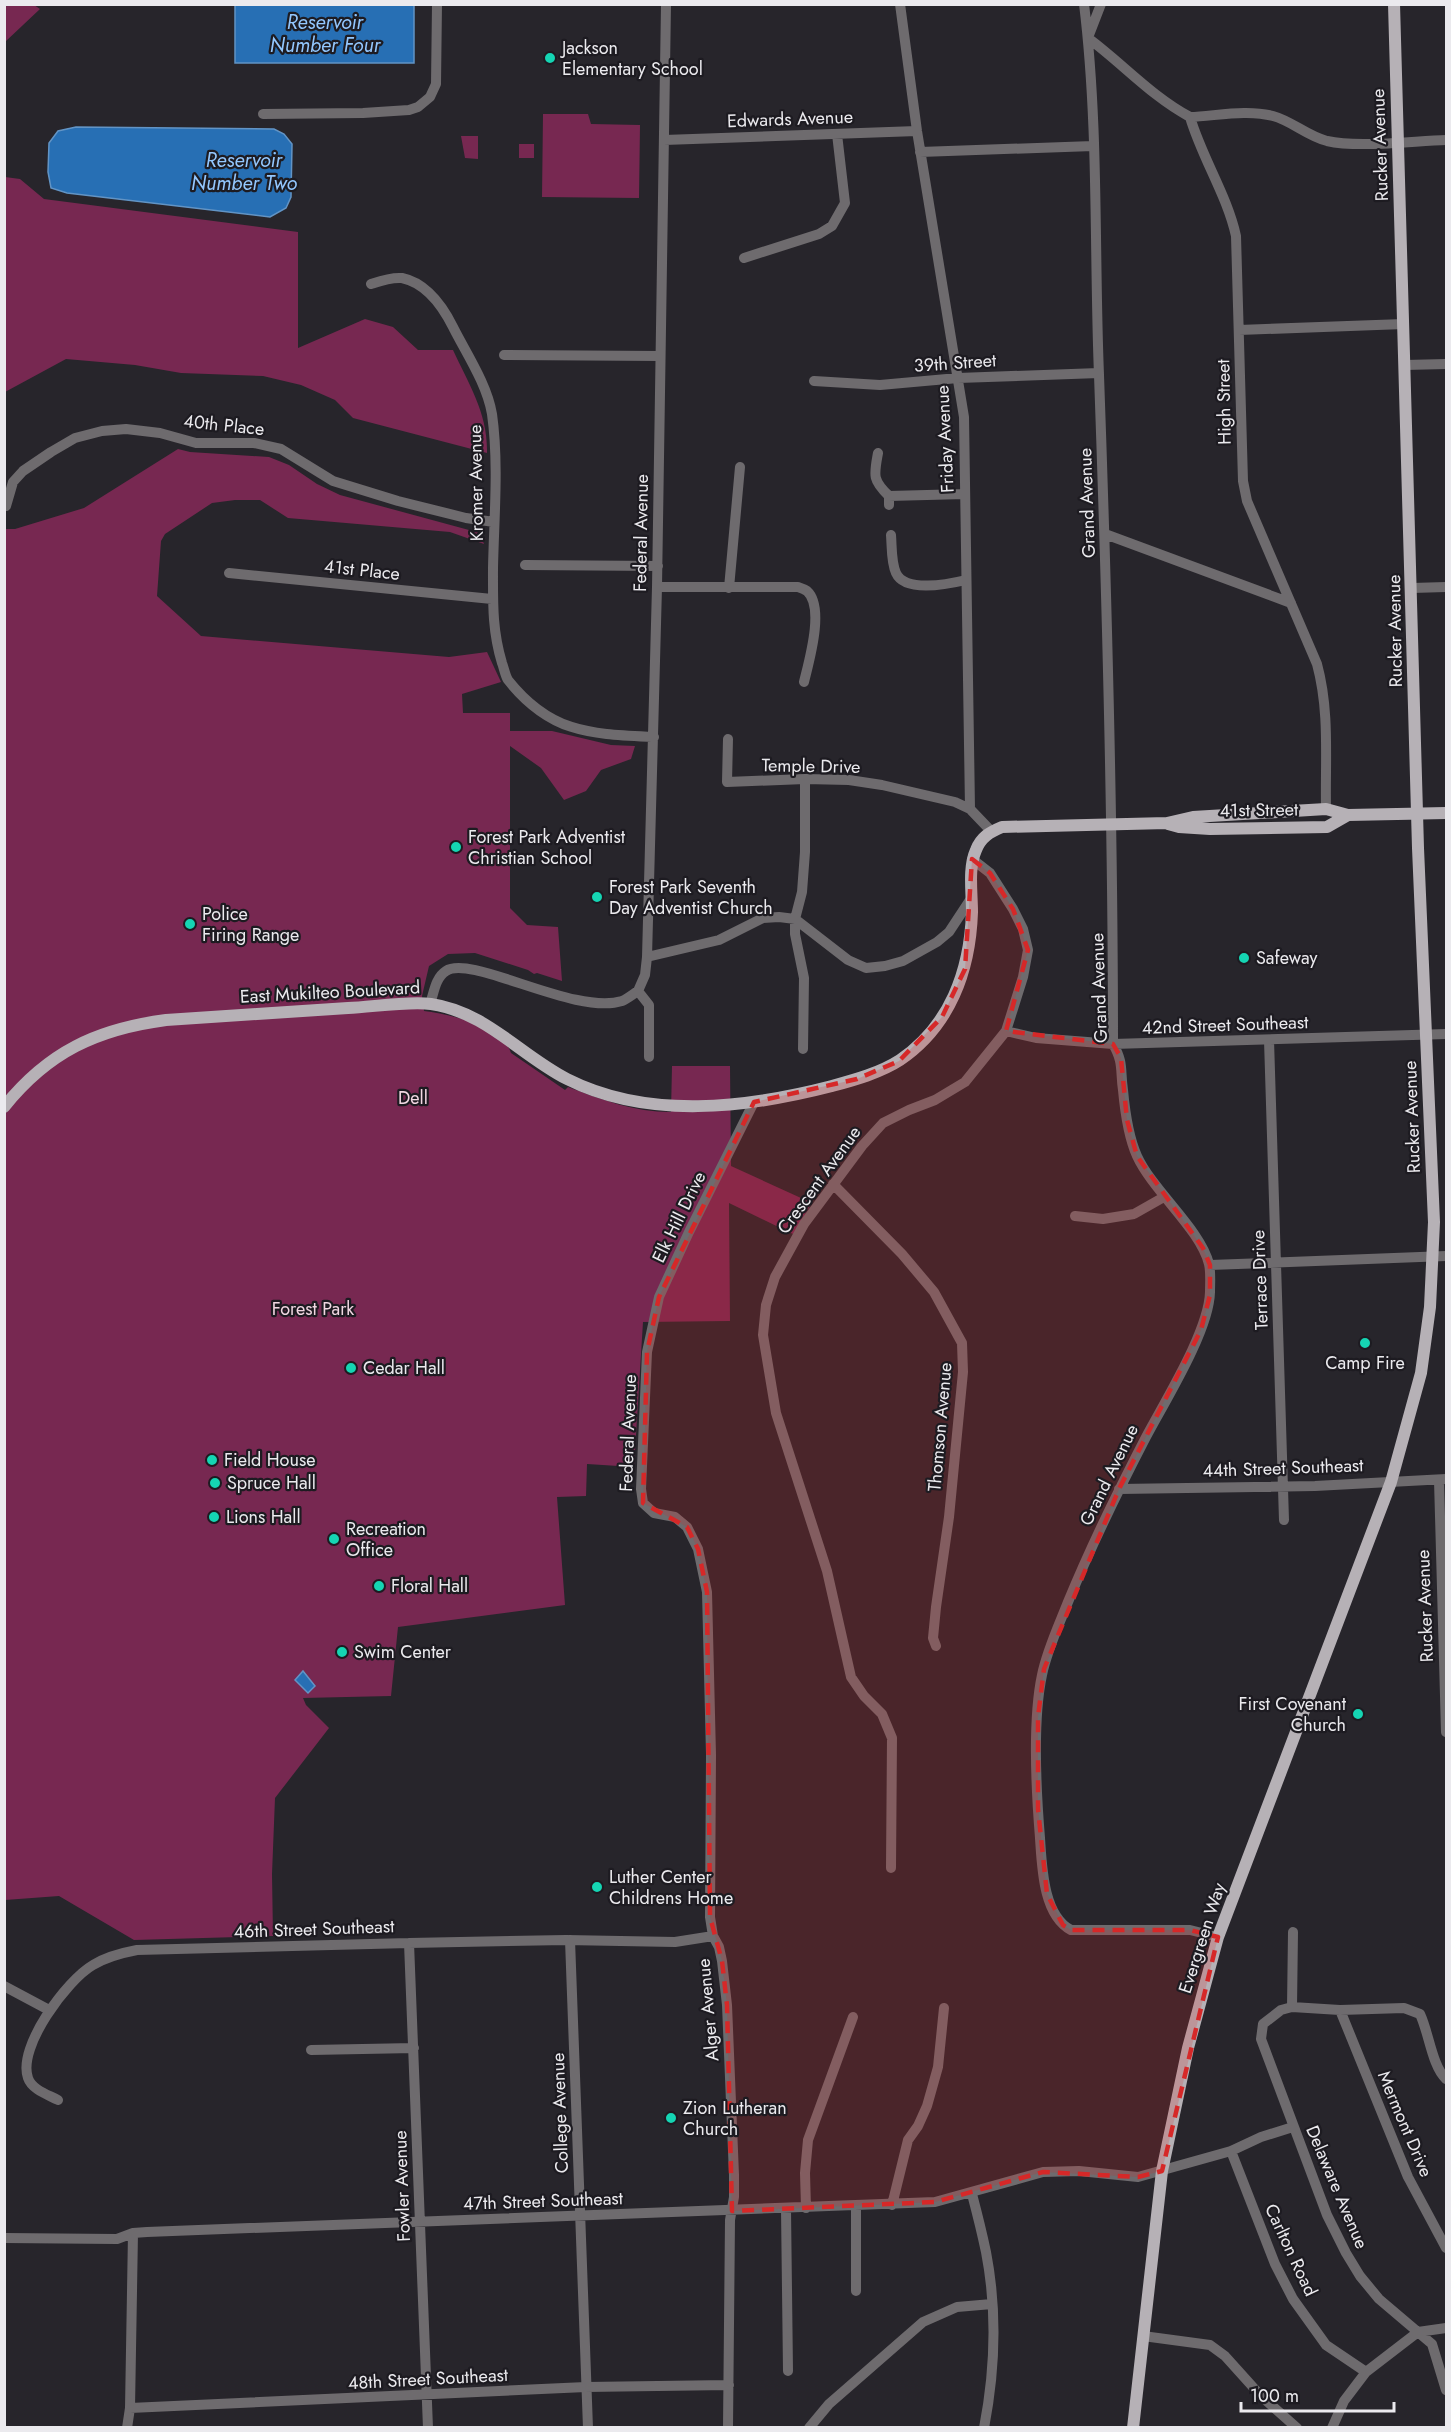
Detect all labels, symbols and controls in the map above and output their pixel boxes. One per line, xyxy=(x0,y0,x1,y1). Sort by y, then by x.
water label: Reservoir Number Four xyxy=(270,8,382,60)
place label: Jackson Elementary School xyxy=(560,35,703,82)
marker: Jackson Elementary School xyxy=(543,51,557,65)
street label: Rucker Avenue xyxy=(1365,88,1395,202)
street label: Edwards Avenue xyxy=(726,104,854,134)
water label: Reservoir Number Two xyxy=(191,146,297,198)
street label: 39th Street xyxy=(913,347,998,379)
street label: High Street xyxy=(1210,358,1238,445)
street label: Friday Avenue xyxy=(929,385,961,493)
street label: 40th Place xyxy=(182,408,266,442)
street label: Kromer Avenue xyxy=(462,424,490,542)
street label: Grand Avenue xyxy=(1072,448,1102,558)
street label: Federal Avenue xyxy=(627,474,655,592)
street label: 41st Place xyxy=(323,553,401,587)
street label: Rucker Avenue xyxy=(1381,574,1409,688)
street label: Temple Drive xyxy=(761,752,861,780)
street label: 41st Street xyxy=(1220,796,1299,824)
place label: Forest Park Adventist Christian School xyxy=(468,824,626,871)
marker: Forest Park Adventist Christian School xyxy=(449,840,463,854)
place label: Forest Park Seventh Day Adventist Church xyxy=(609,874,773,921)
marker: Forest Park Seventh Day Adventist Church xyxy=(590,890,604,904)
place label: Police Firing Range xyxy=(202,901,299,948)
marker: Police Firing Range xyxy=(183,917,197,931)
street label: Grand Avenue xyxy=(1084,933,1114,1043)
place label: Safeway xyxy=(1256,945,1317,971)
marker: Safeway xyxy=(1237,951,1251,965)
street label: East Mukilteo Boulevard xyxy=(239,974,421,1010)
street label: 42nd Street Southeast xyxy=(1141,1009,1309,1041)
street label: Rucker Avenue xyxy=(1397,1060,1427,1174)
park label: Dell xyxy=(398,1085,428,1111)
street label: Crescent Avenue xyxy=(771,1121,867,1239)
street label: Elk Hill Drive xyxy=(646,1167,712,1267)
street label: Terrace Drive xyxy=(1245,1230,1275,1330)
park label: Forest Park xyxy=(272,1296,354,1322)
marker: Camp Fire xyxy=(1358,1336,1372,1350)
place label: Camp Fire xyxy=(1325,1350,1405,1376)
place label: Cedar Hall xyxy=(363,1355,445,1381)
marker: Cedar Hall xyxy=(344,1361,358,1375)
street label: Thomson Avenue xyxy=(921,1361,959,1493)
street label: Federal Avenue xyxy=(613,1374,643,1492)
street label: Grand Avenue xyxy=(1073,1420,1145,1530)
place label: Field House xyxy=(224,1447,315,1473)
street label: 44th Street Southeast xyxy=(1202,1452,1365,1484)
marker: Field House xyxy=(205,1453,219,1467)
place label: Spruce Hall xyxy=(227,1470,316,1496)
marker: Spruce Hall xyxy=(208,1476,222,1490)
place label: Lions Hall xyxy=(226,1504,301,1530)
marker: Lions Hall xyxy=(207,1510,221,1524)
place label: Recreation Office xyxy=(346,1516,426,1563)
marker: Recreation Office xyxy=(327,1532,341,1546)
street label: Rucker Avenue xyxy=(1410,1549,1440,1663)
place label: Floral Hall xyxy=(391,1573,468,1599)
marker: Floral Hall xyxy=(372,1579,386,1593)
place label: Swim Center xyxy=(354,1639,452,1665)
marker: Swim Center xyxy=(335,1645,349,1659)
place label: First Covenant Church xyxy=(1238,1691,1347,1738)
marker: First Covenant Church xyxy=(1351,1707,1365,1721)
place label: Luther Center Childrens Home xyxy=(609,1864,733,1911)
street label: Evergreen Way xyxy=(1172,1879,1232,1997)
marker: Luther Center Childrens Home xyxy=(590,1880,604,1894)
street label: 46th Street Southeast xyxy=(233,1913,395,1945)
street label: Alger Avenue xyxy=(691,1957,725,2063)
street label: College Avenue xyxy=(545,2052,575,2174)
street label: Mermont Drive xyxy=(1371,2067,1439,2181)
place label: Zion Lutheran Church xyxy=(683,2095,787,2142)
marker: Zion Lutheran Church xyxy=(664,2111,678,2125)
street label: Delaware Avenue xyxy=(1299,2121,1375,2253)
street label: Fowler Avenue xyxy=(387,2130,417,2242)
street label: 47th Street Southeast xyxy=(463,2185,624,2217)
street label: Carlton Road xyxy=(1258,2200,1324,2300)
street label: 48th Street Southeast xyxy=(347,2362,509,2396)
scale bar xyxy=(1241,2375,1394,2413)
text: 100 m xyxy=(1250,2383,1299,2409)

